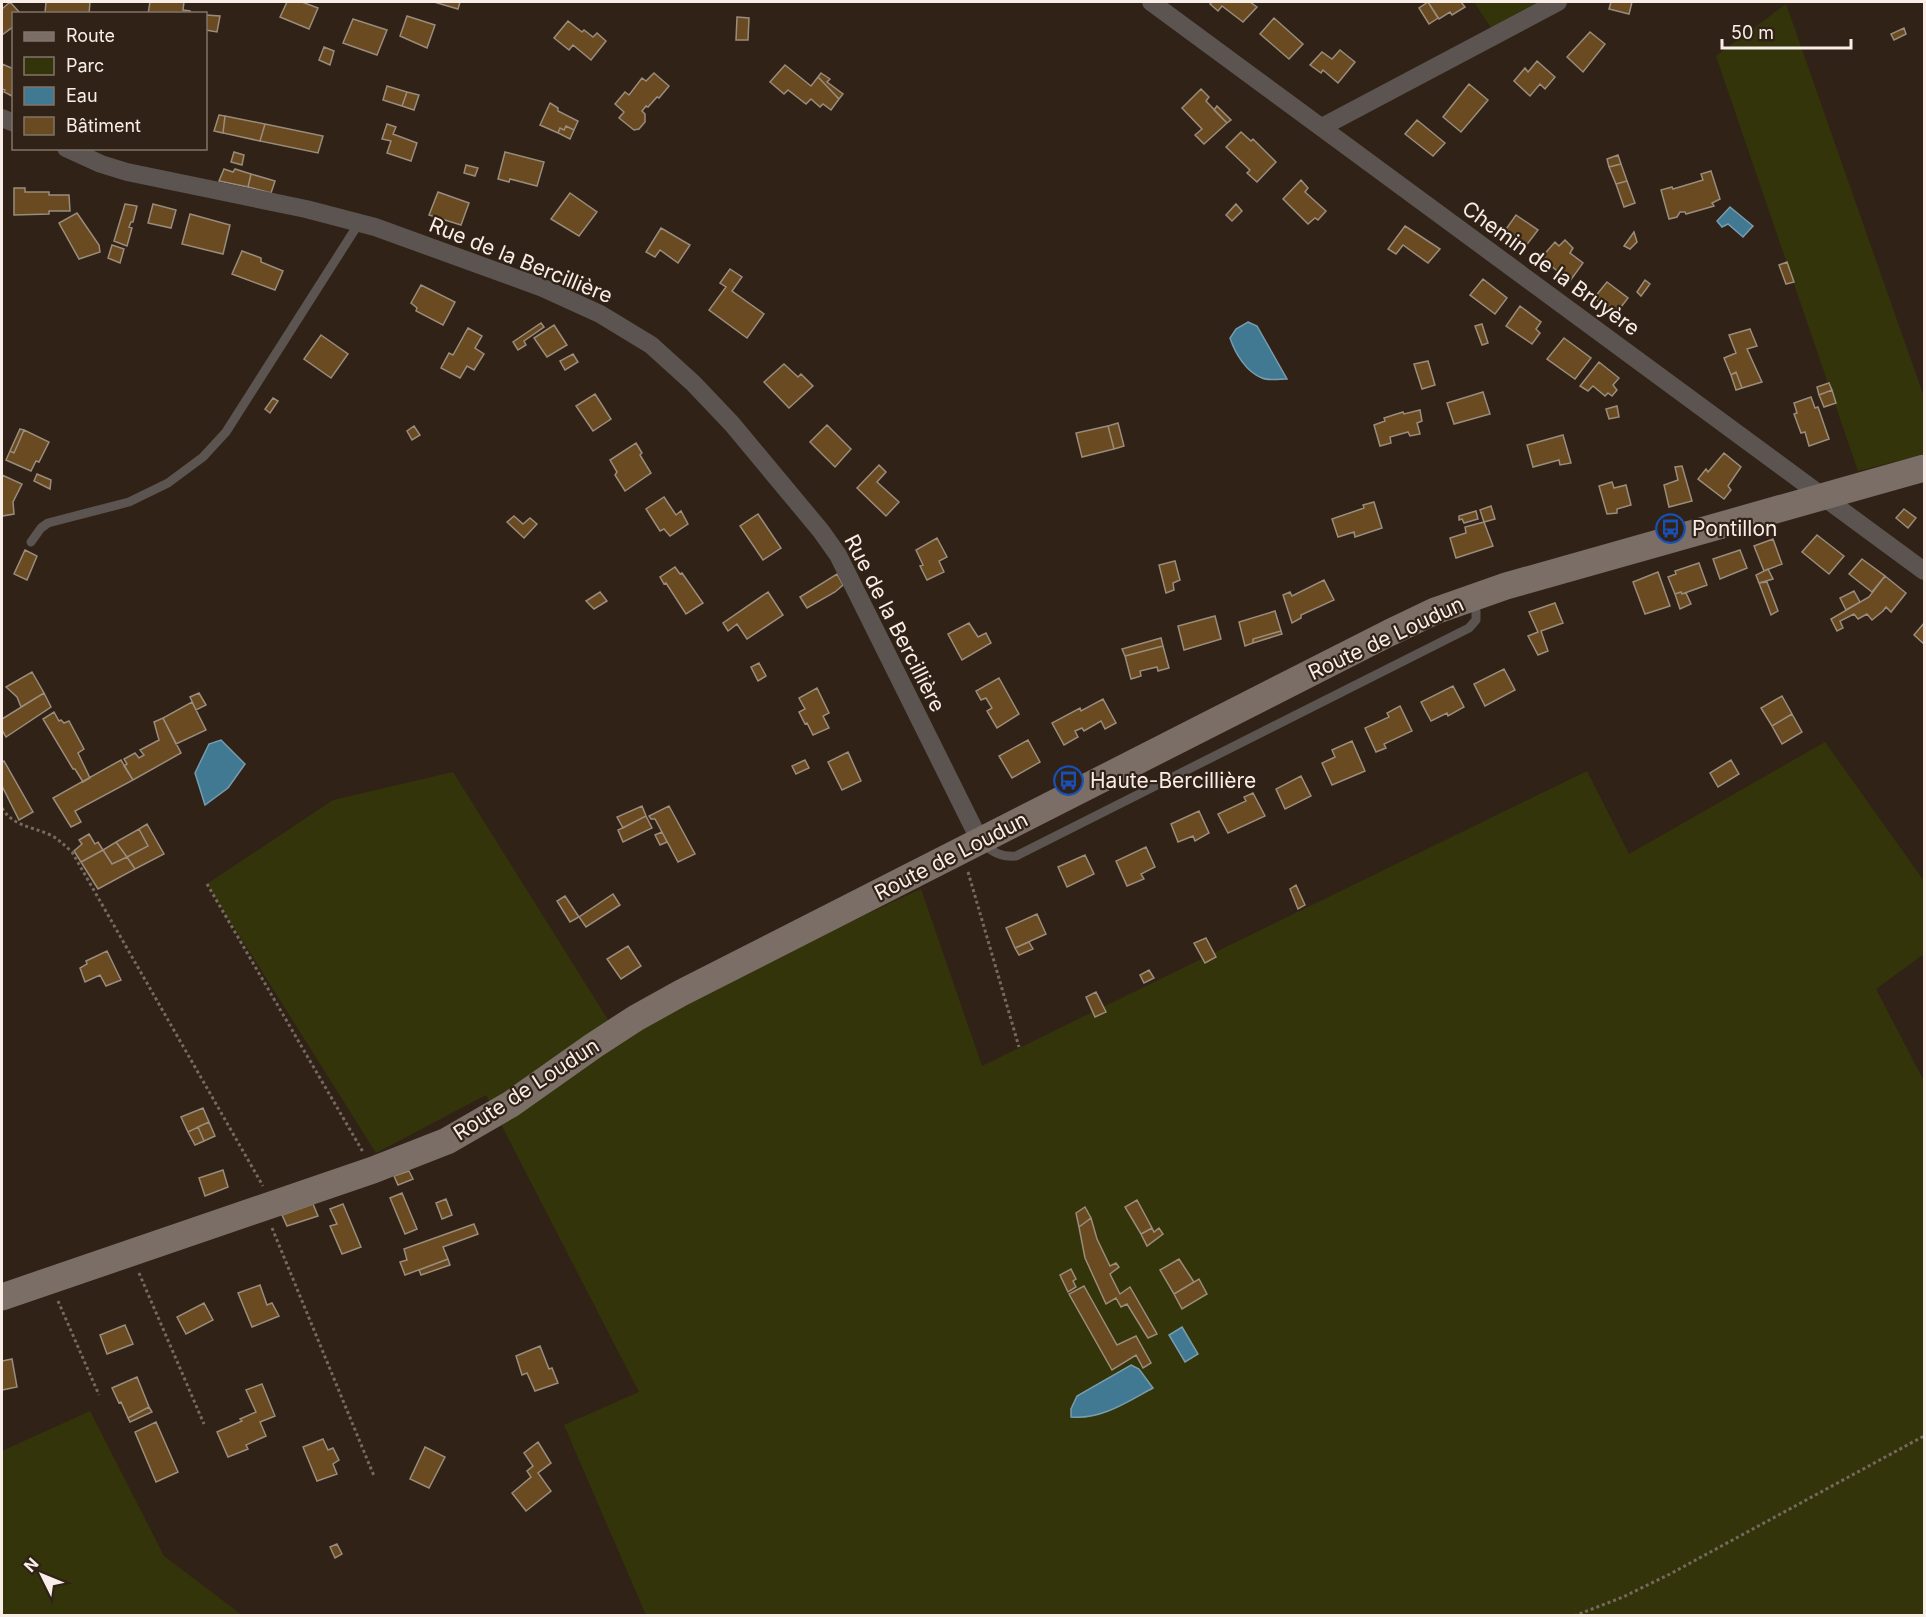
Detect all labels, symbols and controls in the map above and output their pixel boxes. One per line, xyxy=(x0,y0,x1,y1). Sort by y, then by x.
legend xyxy=(12,12,207,150)
scale bar xyxy=(1722,12,1851,50)
text: 50 m xyxy=(1731,22,1774,43)
text: Route xyxy=(66,25,115,46)
text: Parc xyxy=(66,55,104,76)
text: Eau xyxy=(66,85,98,106)
text: Bâtiment xyxy=(66,115,141,136)
street label: Chemin de la Bruyère xyxy=(1457,195,1645,341)
street label: Rue de la Bercillière xyxy=(426,212,616,308)
bus stop icon: Pontillon xyxy=(1655,512,1687,544)
place label: Pontillon xyxy=(1692,516,1777,541)
street label: Rue de la Bercillière xyxy=(839,530,951,716)
street label: Route de Loudun xyxy=(1304,591,1468,685)
bus stop icon: Haute-Bercillière xyxy=(1053,764,1085,796)
place label: Haute-Bercillière xyxy=(1090,768,1256,793)
street label: Route de Loudun xyxy=(870,807,1032,905)
street label: Route de Loudun xyxy=(448,1033,604,1145)
north arrow xyxy=(12,1545,72,1605)
text: N xyxy=(20,1553,43,1576)

